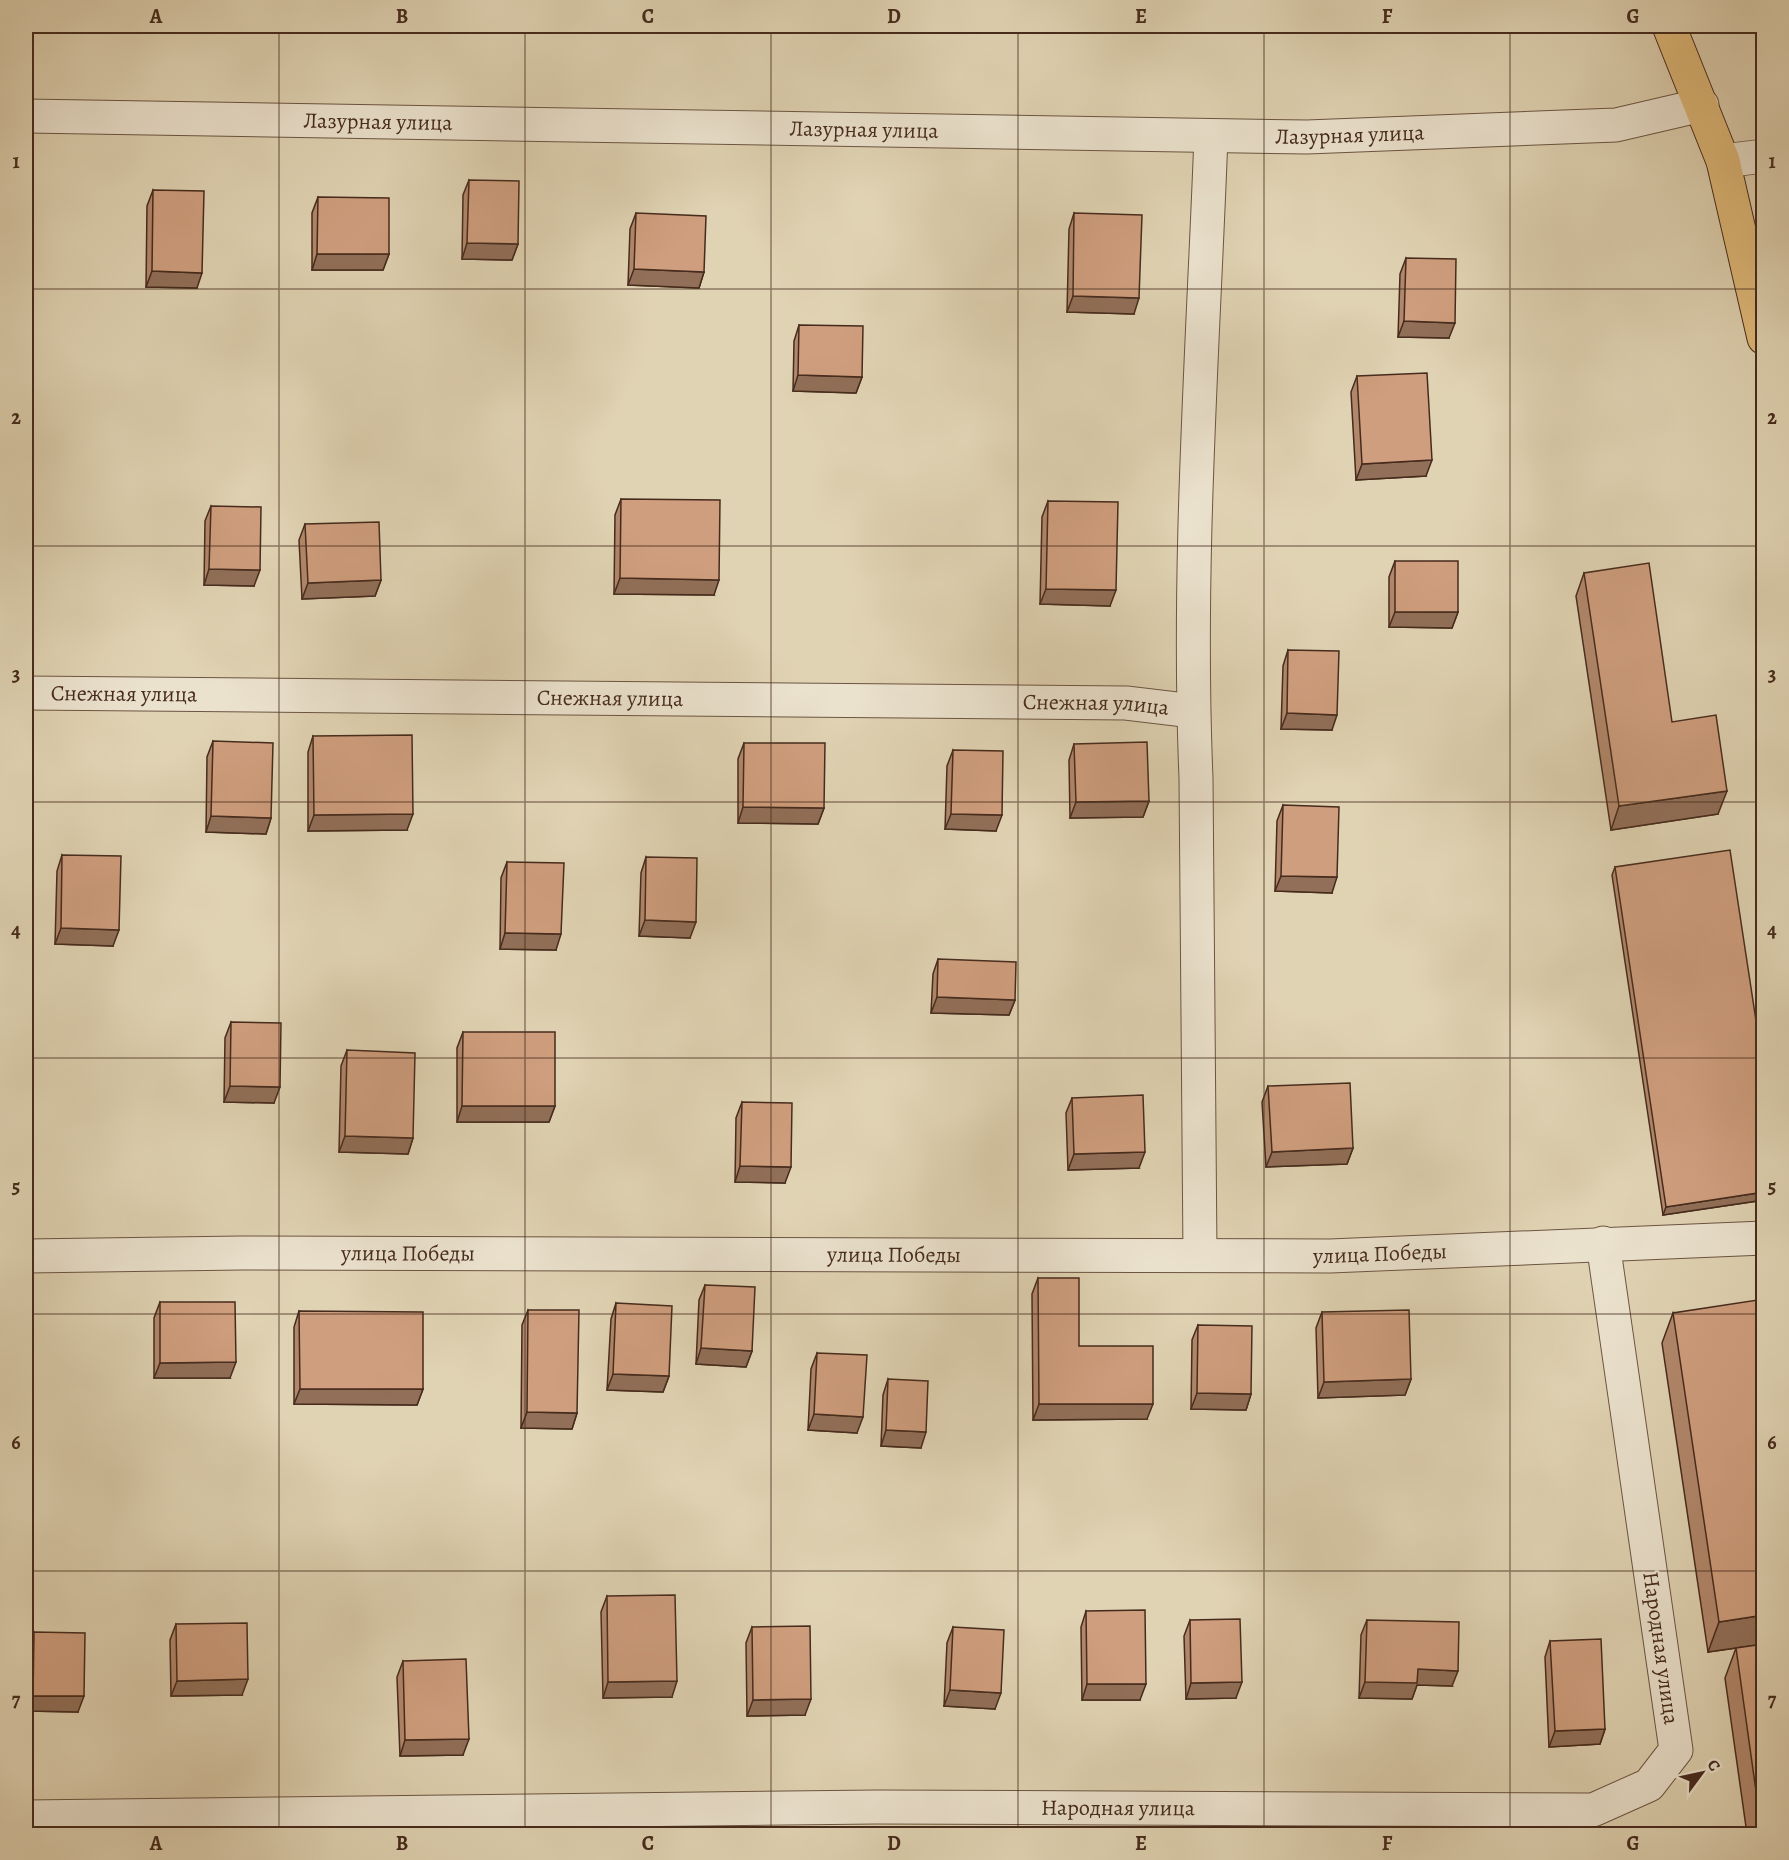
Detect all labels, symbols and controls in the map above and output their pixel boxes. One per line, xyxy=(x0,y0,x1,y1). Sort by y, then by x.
text: A xyxy=(149,3,163,30)
text: B xyxy=(396,3,408,30)
text: C xyxy=(642,3,654,30)
text: D xyxy=(887,3,901,30)
text: E xyxy=(1135,3,1147,30)
text: F xyxy=(1382,3,1393,30)
text: G xyxy=(1626,3,1640,30)
street label: Лазурная улица xyxy=(303,106,454,138)
street label: Лазурная улица xyxy=(789,114,940,146)
street label: Лазурная улица xyxy=(1275,117,1426,152)
text: 1 xyxy=(12,148,20,175)
text: 1 xyxy=(1768,148,1776,175)
text: 2 xyxy=(11,404,21,431)
text: 2 xyxy=(1767,404,1777,431)
text: 3 xyxy=(12,661,20,688)
text: 3 xyxy=(1768,661,1776,688)
street label: Снежная улица xyxy=(51,678,198,710)
street label: Снежная улица xyxy=(537,683,684,714)
street label: Снежная улица xyxy=(1023,687,1172,723)
text: 4 xyxy=(11,917,21,944)
text: 4 xyxy=(1767,917,1777,944)
text: 5 xyxy=(12,1173,20,1200)
text: 5 xyxy=(1768,1173,1776,1200)
street label: улица Победы xyxy=(1312,1236,1447,1271)
street label: улица Победы xyxy=(340,1238,475,1269)
street label: улица Победы xyxy=(826,1240,961,1270)
text: 6 xyxy=(11,1429,21,1456)
text: 6 xyxy=(1767,1429,1777,1456)
street label: Народная улица xyxy=(1635,1570,1687,1727)
text: 7 xyxy=(12,1686,21,1713)
text: 7 xyxy=(1768,1686,1777,1713)
north arrow xyxy=(1672,1743,1732,1803)
text: С xyxy=(1702,1755,1726,1776)
street label: Народная улица xyxy=(1041,1793,1196,1823)
text: A xyxy=(149,1830,163,1857)
text: B xyxy=(396,1830,408,1857)
text: C xyxy=(642,1830,654,1857)
text: D xyxy=(887,1830,901,1857)
text: E xyxy=(1135,1830,1147,1857)
text: F xyxy=(1382,1830,1393,1857)
text: G xyxy=(1626,1830,1640,1857)

